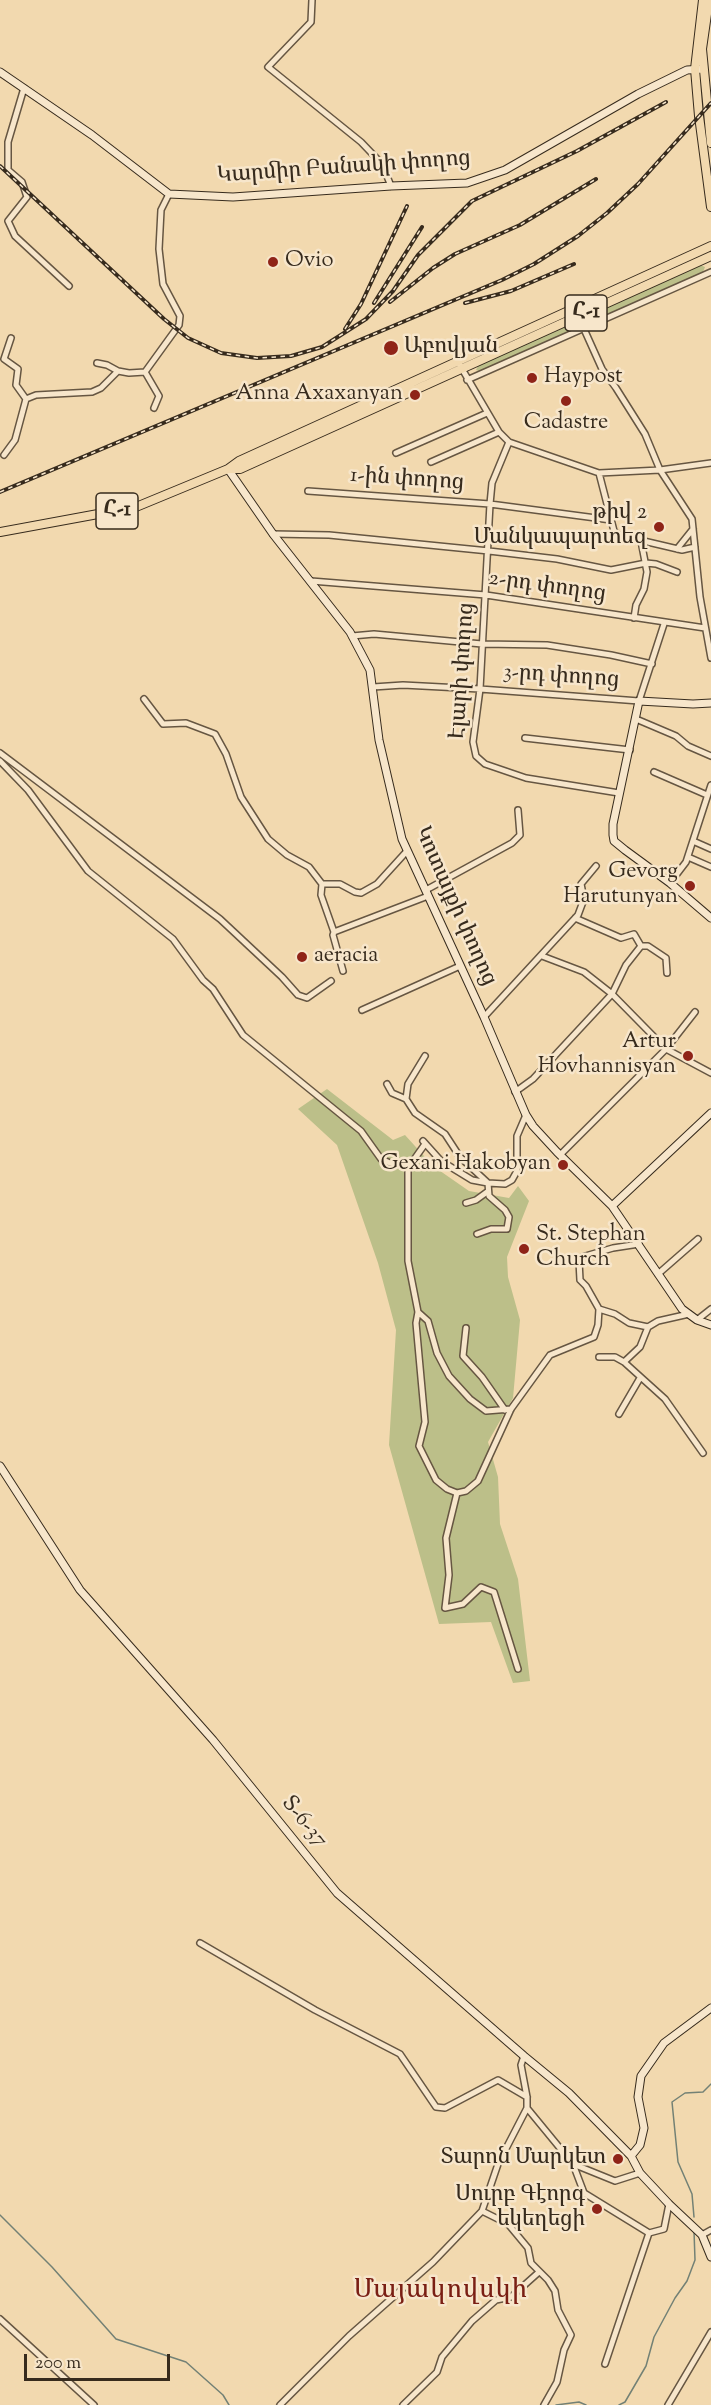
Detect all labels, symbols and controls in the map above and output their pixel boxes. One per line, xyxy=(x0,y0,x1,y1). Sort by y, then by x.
street label: Կարմիր Բանակի փողոց xyxy=(216,147,472,191)
place label: Ovio xyxy=(285,249,333,275)
marker: Ovio xyxy=(266,255,280,269)
road number: Հ-1 xyxy=(565,295,607,331)
place label: Աբովյան xyxy=(404,335,498,361)
marker: Աբովյան xyxy=(382,339,400,357)
place label: Haypost xyxy=(544,365,623,391)
marker: Haypost xyxy=(525,371,539,385)
place label: Anna Axaxanyan xyxy=(236,382,403,408)
marker: Anna Axaxanyan xyxy=(408,388,422,402)
marker: Cadastre xyxy=(559,394,573,408)
place label: Cadastre xyxy=(524,411,608,437)
street label: 1-ին փողոց xyxy=(349,464,465,498)
road number: Հ-1 xyxy=(96,493,138,529)
place label: թիվ 2 Մանկապարտեզ xyxy=(474,501,647,552)
marker: թիվ 2 Մանկապարտեզ xyxy=(652,520,666,534)
street label: 2-րդ փողոց xyxy=(487,567,607,609)
street label: Էլարի փողոց xyxy=(446,602,482,740)
street label: 3-րդ փողոց xyxy=(502,661,620,695)
street label: Կոտայքի փողոց xyxy=(407,823,501,991)
place label: Gevorg Harutunyan xyxy=(563,860,678,912)
marker: Gevorg Harutunyan xyxy=(683,879,697,893)
place label: aeracia xyxy=(314,944,379,970)
marker: aeracia xyxy=(295,950,309,964)
place label: Artur Hovhannisyan xyxy=(538,1030,676,1082)
marker: Artur Hovhannisyan xyxy=(681,1049,695,1063)
place label: Gexani Hakobyan xyxy=(380,1152,551,1178)
marker: Gexani Hakobyan xyxy=(556,1158,570,1172)
place label: St. Stephan Church xyxy=(536,1223,646,1274)
marker: St. Stephan Church xyxy=(517,1242,531,1256)
street label: Տ-6-37 xyxy=(274,1792,332,1854)
place label: Տարոն Մարկետ xyxy=(441,2146,606,2172)
marker: Տարոն Մարկետ xyxy=(611,2152,625,2166)
place label: Սուրբ Գէորգ եկեղեցի xyxy=(455,2183,585,2234)
marker: Սուրբ Գէորգ եկեղեցի xyxy=(590,2202,604,2216)
district label: Մայակովսկի xyxy=(354,2277,528,2309)
scale bar xyxy=(27,2342,172,2380)
text: 200 m xyxy=(35,2351,81,2377)

